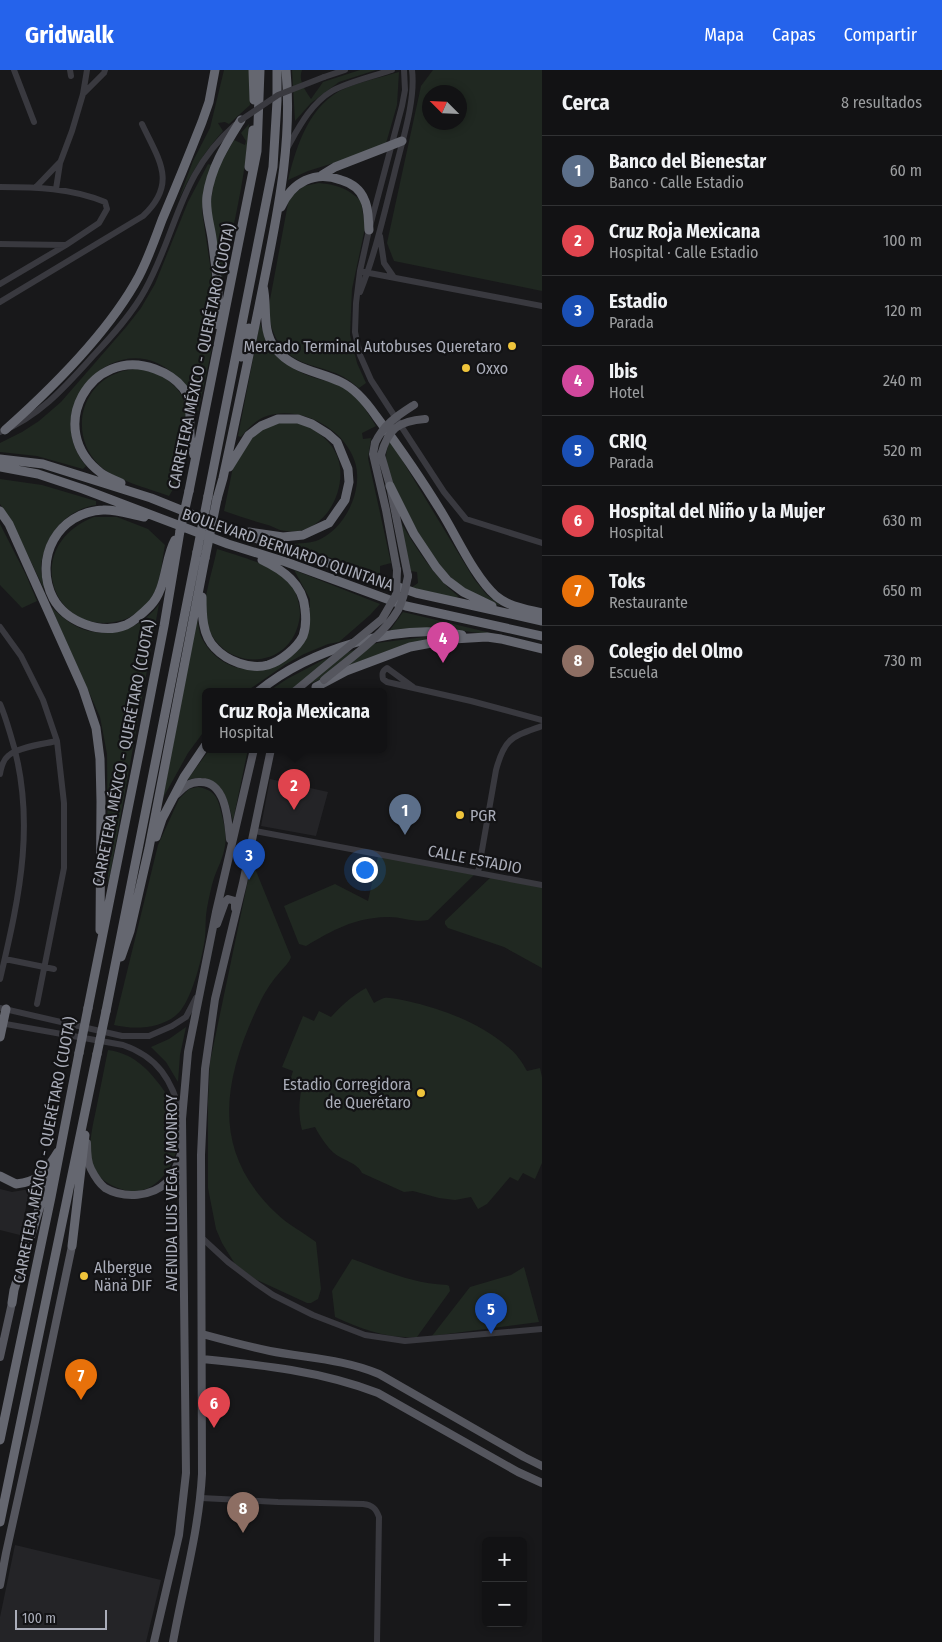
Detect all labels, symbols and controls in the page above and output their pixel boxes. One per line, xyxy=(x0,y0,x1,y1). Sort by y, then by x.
text: Gridwalk xyxy=(25,21,114,49)
text: Mapa xyxy=(704,24,744,46)
text: Capas xyxy=(772,24,816,46)
text: Compartir xyxy=(844,24,917,46)
north arrow xyxy=(422,85,467,130)
text: Cerca xyxy=(562,90,610,116)
text: 8 resultados xyxy=(841,93,922,112)
text: Banco del Bienestar xyxy=(609,150,766,173)
text: 1 xyxy=(575,161,581,180)
text: 60 m xyxy=(890,161,922,180)
text: Banco · Calle Estadio xyxy=(609,173,744,192)
text: Cruz Roja Mexicana xyxy=(609,220,760,243)
street label: CARRETERA MÉXICO - QUERÉTARO (CUOTA) xyxy=(164,221,239,491)
text: 2 xyxy=(574,231,582,250)
text: 100 m xyxy=(883,231,922,250)
text: Hospital · Calle Estadio xyxy=(609,243,758,262)
text: Estadio xyxy=(609,290,668,313)
text: 3 xyxy=(574,301,582,320)
text: 120 m xyxy=(884,301,922,320)
text: Parada xyxy=(609,313,654,332)
place label: Mercado Terminal Autobuses Queretaro xyxy=(244,337,502,356)
marker: Mercado Terminal Autobuses Queretaro xyxy=(506,340,518,352)
place label: Oxxo xyxy=(476,359,508,378)
text: Ibis xyxy=(609,360,638,383)
marker: Oxxo xyxy=(460,362,472,374)
text: 4 xyxy=(574,371,582,390)
text: 240 m xyxy=(883,371,922,390)
text: Hotel xyxy=(609,383,644,402)
text: CRIQ xyxy=(609,430,647,453)
text: 5 xyxy=(574,441,582,460)
text: 520 m xyxy=(883,441,922,460)
text: Parada xyxy=(609,453,654,472)
text: Hospital del Niño y la Mujer xyxy=(609,500,825,523)
street label: BOULEVARD BERNARDO QUINTANA xyxy=(180,504,397,595)
text: 6 xyxy=(574,511,582,530)
text: 630 m xyxy=(883,511,922,530)
text: Hospital xyxy=(609,523,664,542)
text: Toks xyxy=(609,570,645,593)
text: 7 xyxy=(575,581,581,600)
text: 650 m xyxy=(882,581,922,600)
text: Restaurante xyxy=(609,593,688,612)
street label: CARRETERA MÉXICO - QUERÉTARO (CUOTA) xyxy=(88,618,159,888)
pin: 4 xyxy=(427,622,459,663)
text: Colegio del Olmo xyxy=(609,640,743,663)
text: 8 xyxy=(574,651,582,670)
text: 730 m xyxy=(884,651,922,670)
text: Escuela xyxy=(609,663,658,682)
popup xyxy=(202,688,387,753)
text: Cruz Roja Mexicana xyxy=(219,700,370,723)
text: Hospital xyxy=(219,723,273,742)
pin: 2 xyxy=(278,769,310,810)
pin: 1 xyxy=(389,794,421,835)
place label: PGR xyxy=(470,806,497,825)
marker: PGR xyxy=(454,809,466,821)
pin: 3 xyxy=(233,839,265,880)
street label: CALLE ESTADIO xyxy=(426,841,524,878)
your location xyxy=(352,857,378,883)
street label: CARRETERA MÉXICO - QUERÉTARO (CUOTA) xyxy=(9,1015,80,1285)
place label: Estadio Corregidora de Querétaro xyxy=(283,1075,411,1112)
marker: Estadio Corregidora de Querétaro xyxy=(415,1087,427,1099)
street label: AVENIDA LUIS VEGA Y MONROY xyxy=(162,1095,181,1291)
place label: Albergue Nänä DIF xyxy=(94,1258,152,1295)
marker: Albergue Nänä DIF xyxy=(78,1270,90,1282)
pin: 5 xyxy=(475,1293,507,1334)
pin: 7 xyxy=(65,1359,97,1400)
pin: 6 xyxy=(198,1387,230,1428)
pin: 8 xyxy=(227,1492,259,1533)
map controls xyxy=(482,1537,527,1627)
button: + xyxy=(482,1537,527,1582)
button: − xyxy=(482,1582,527,1627)
scale bar xyxy=(15,1607,108,1630)
text: 100 m xyxy=(22,1610,56,1627)

